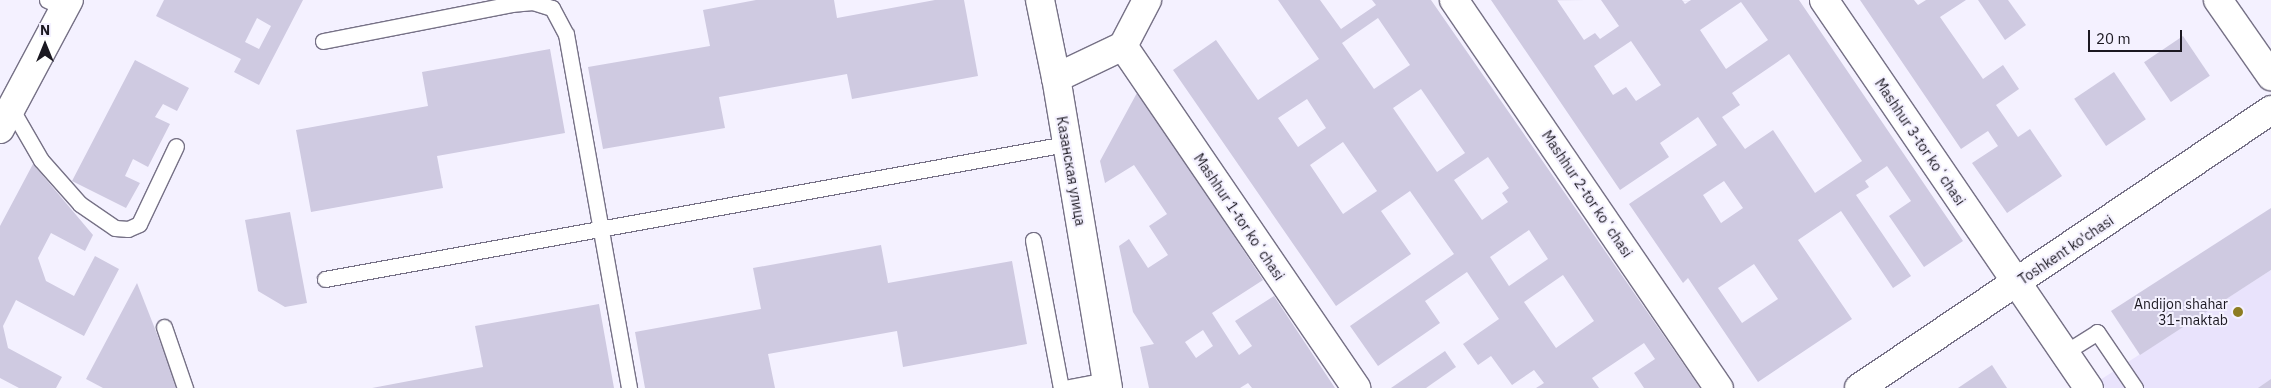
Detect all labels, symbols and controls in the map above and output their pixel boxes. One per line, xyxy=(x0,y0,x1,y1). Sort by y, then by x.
north arrow xyxy=(20,20,70,70)
scale bar xyxy=(2091,20,2185,52)
text: N xyxy=(40,21,50,39)
text: 20 m xyxy=(2096,29,2131,48)
street label: Mashhur 3-tor koʻchasi xyxy=(1871,75,1969,209)
street label: Казанская улица xyxy=(1053,115,1089,227)
street label: Mashhur 2-tor koʻchasi xyxy=(1538,127,1636,261)
street label: Mashhur 1-tor koʻchasi xyxy=(1190,150,1288,284)
street label: Toshkent ko'chasi xyxy=(2015,212,2117,288)
place label: Andijon shahar 31-maktab xyxy=(2134,296,2228,328)
marker: Andijon shahar 31-maktab xyxy=(2232,306,2244,318)

